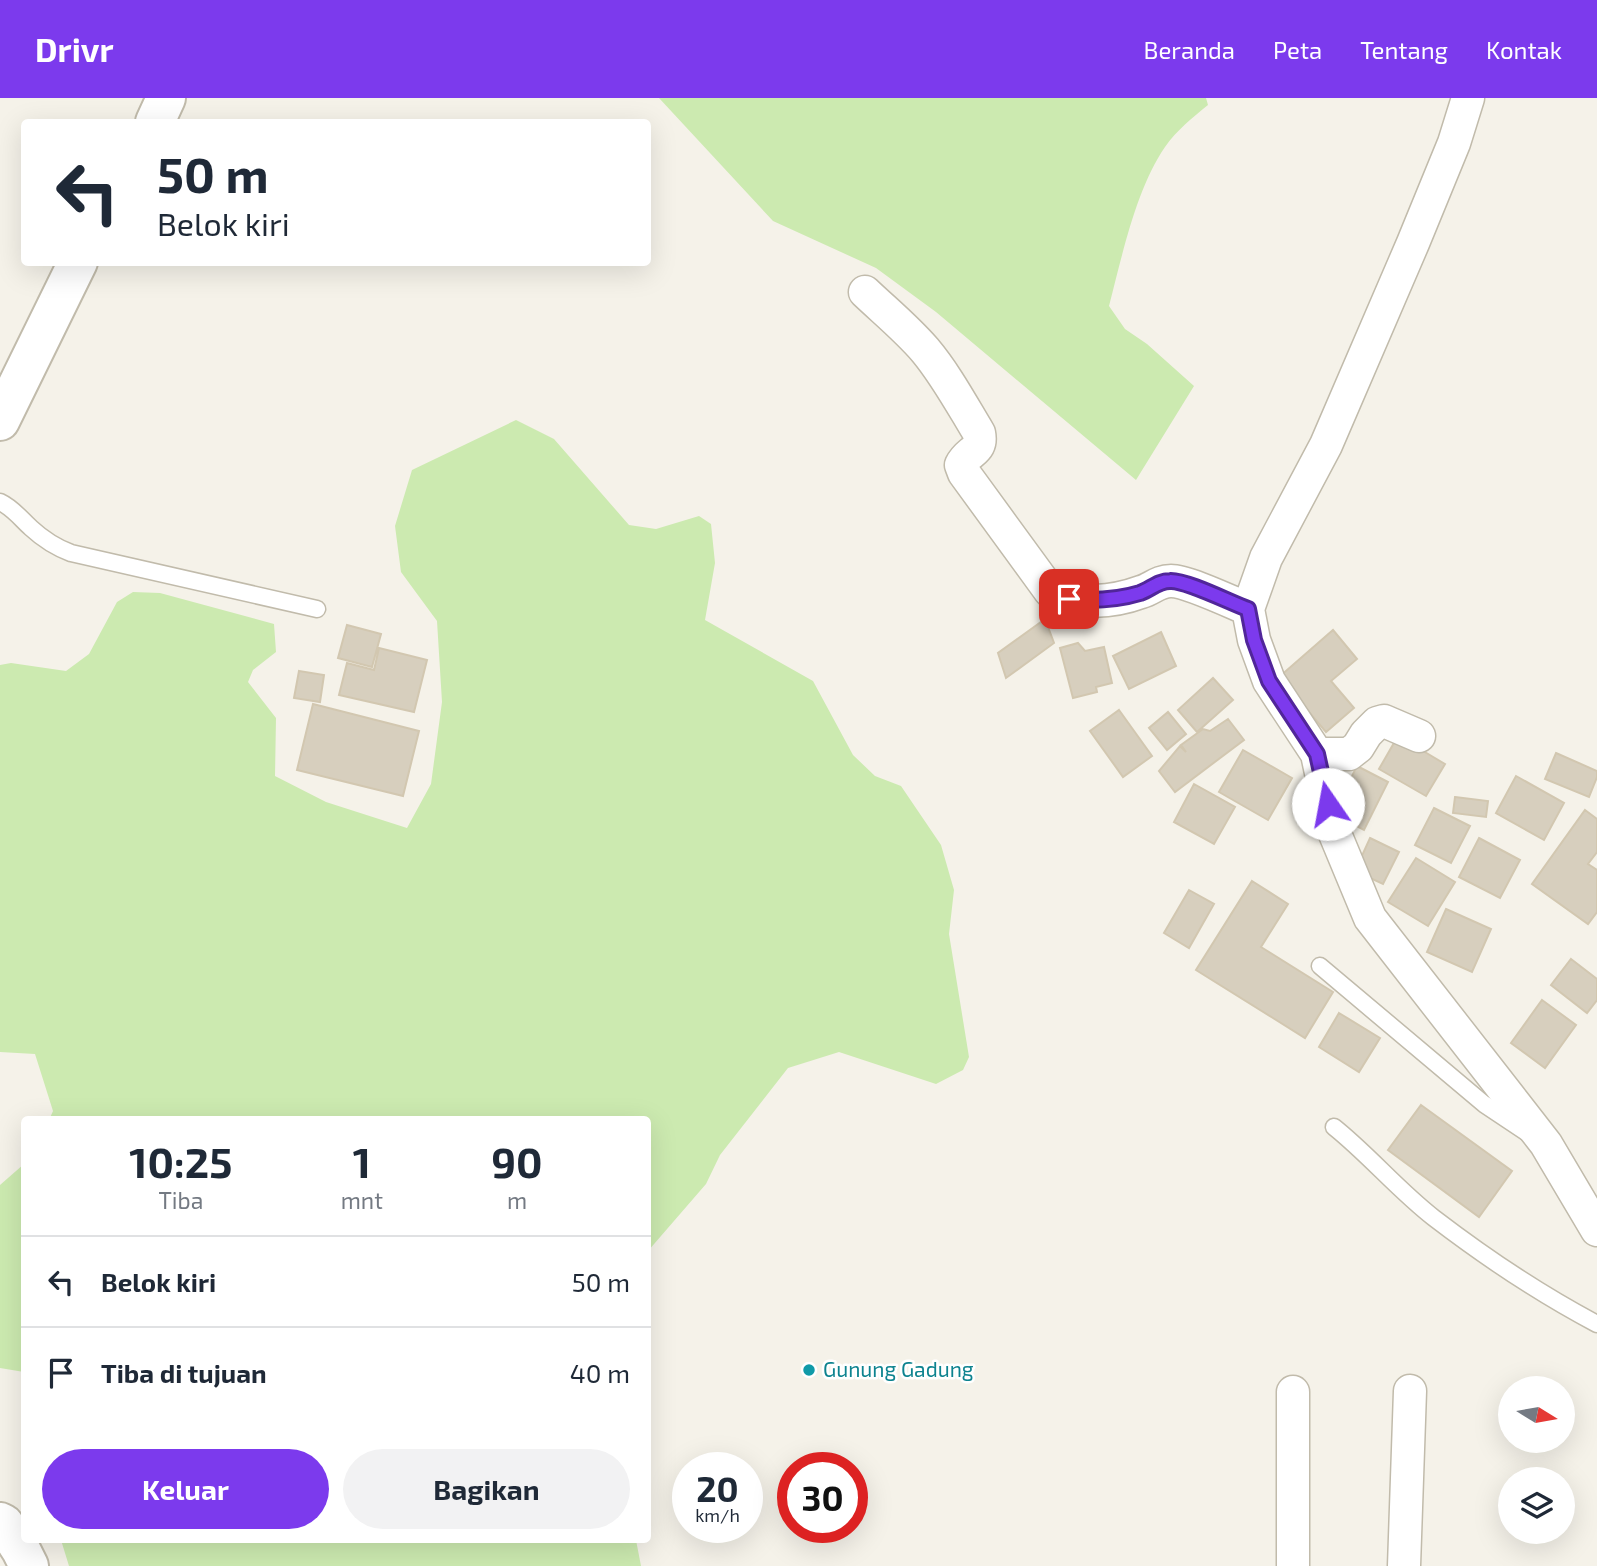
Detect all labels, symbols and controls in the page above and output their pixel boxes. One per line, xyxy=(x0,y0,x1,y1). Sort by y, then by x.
text: Drivr xyxy=(35,29,114,69)
text: Beranda xyxy=(1144,35,1235,64)
text: Peta xyxy=(1273,35,1322,64)
text: Tentang xyxy=(1360,35,1448,64)
text: Kontak xyxy=(1486,35,1562,64)
text: 50 m xyxy=(157,144,269,203)
icon: left xyxy=(42,147,133,238)
text: Belok kiri xyxy=(157,204,290,242)
pin xyxy=(1039,569,1099,629)
icon: arrive xyxy=(1050,580,1088,618)
position arrow xyxy=(1291,767,1365,841)
text: 10:25 xyxy=(129,1136,232,1186)
text: 1 xyxy=(353,1136,371,1186)
text: 90 xyxy=(491,1136,543,1186)
text: Tiba xyxy=(158,1186,203,1214)
text: mnt xyxy=(341,1186,383,1214)
text: m xyxy=(507,1186,527,1214)
icon: left xyxy=(42,1263,80,1301)
text: Belok kiri xyxy=(101,1266,216,1297)
text: 50 m xyxy=(572,1266,630,1297)
icon: arrive xyxy=(42,1354,80,1392)
place label: Gunung Gadung xyxy=(823,1356,974,1381)
text: Tiba di tujuan xyxy=(101,1357,267,1388)
text: 40 m xyxy=(570,1357,630,1388)
marker: Gunung Gadung xyxy=(801,1362,817,1378)
north arrow xyxy=(1498,1376,1575,1452)
map controls xyxy=(1498,1376,1575,1544)
button: Keluar xyxy=(42,1449,329,1529)
button: Bagikan xyxy=(343,1449,630,1529)
speed limit sign: 30 xyxy=(777,1452,868,1543)
text: 20 xyxy=(696,1467,739,1509)
button: layers xyxy=(1498,1467,1575,1544)
text: km/h xyxy=(695,1504,740,1526)

